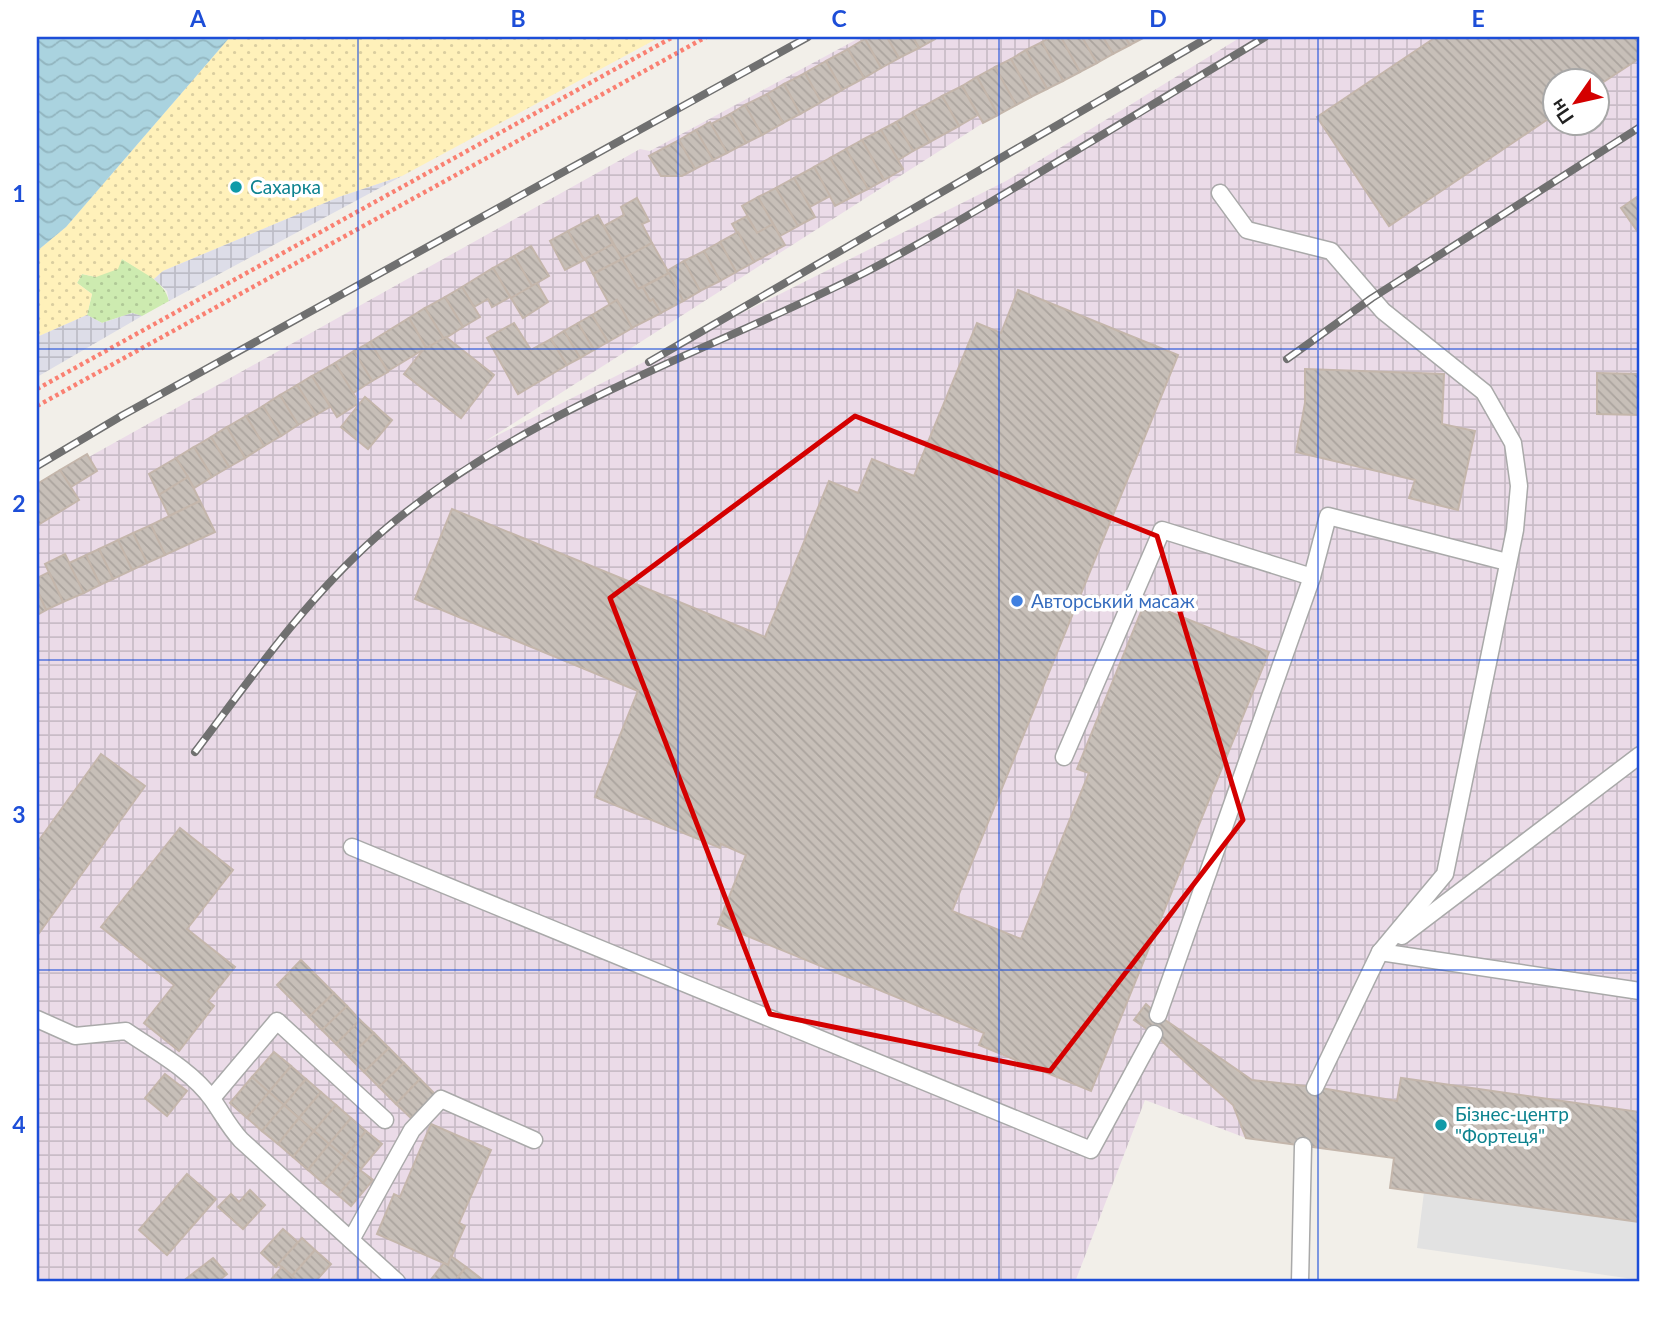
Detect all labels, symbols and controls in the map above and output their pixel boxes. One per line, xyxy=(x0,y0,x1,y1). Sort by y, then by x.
text: A xyxy=(189,4,207,32)
text: B xyxy=(510,4,526,32)
text: C xyxy=(831,4,847,32)
text: D xyxy=(1149,4,1167,32)
text: E xyxy=(1471,4,1485,32)
north arrow xyxy=(1540,66,1610,136)
text: Пн xyxy=(1545,95,1578,129)
place label: Сахарка xyxy=(250,175,321,198)
text: 1 xyxy=(12,179,26,207)
marker: Сахарка xyxy=(228,179,244,195)
text: 2 xyxy=(12,489,26,517)
place label: Авторський масаж xyxy=(1031,589,1195,612)
marker: Авторський масаж xyxy=(1009,593,1025,609)
text: 3 xyxy=(12,800,26,828)
place label: Бізнес-центр "Фортеця" xyxy=(1455,1102,1569,1147)
text: 4 xyxy=(12,1110,26,1138)
marker: Бізнес-центр "Фортеця" xyxy=(1433,1117,1449,1133)

